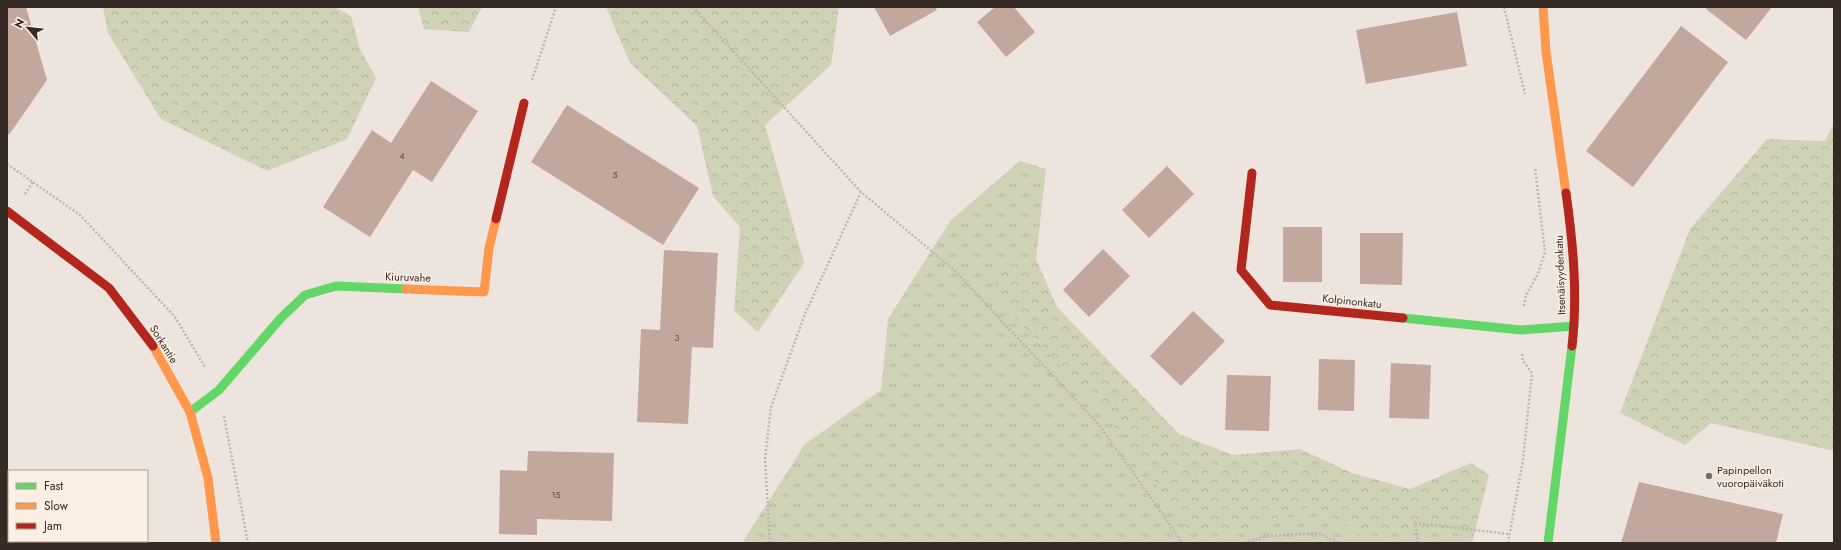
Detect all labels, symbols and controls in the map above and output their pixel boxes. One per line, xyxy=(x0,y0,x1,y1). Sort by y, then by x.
north arrow xyxy=(8,8,48,48)
text: N xyxy=(10,16,28,31)
house number: 4 xyxy=(399,149,405,162)
house number: 5 xyxy=(612,168,618,181)
street label: Itsenäisyydenkatu xyxy=(1551,235,1569,315)
street label: Kiuruvahe xyxy=(385,268,432,286)
street label: Kolpinonkatu xyxy=(1321,290,1383,312)
street label: Sorkantie xyxy=(146,322,182,367)
house number: 3 xyxy=(675,331,680,344)
place label: Papinpellon vuoropäiväkoti xyxy=(1717,462,1784,491)
legend xyxy=(8,470,148,542)
marker: Papinpellon vuoropäiväkoti xyxy=(1704,471,1714,481)
text: Fast xyxy=(44,477,63,495)
house number: 15 xyxy=(551,488,561,501)
text: Slow xyxy=(44,497,69,515)
text: Jam xyxy=(42,517,62,535)

